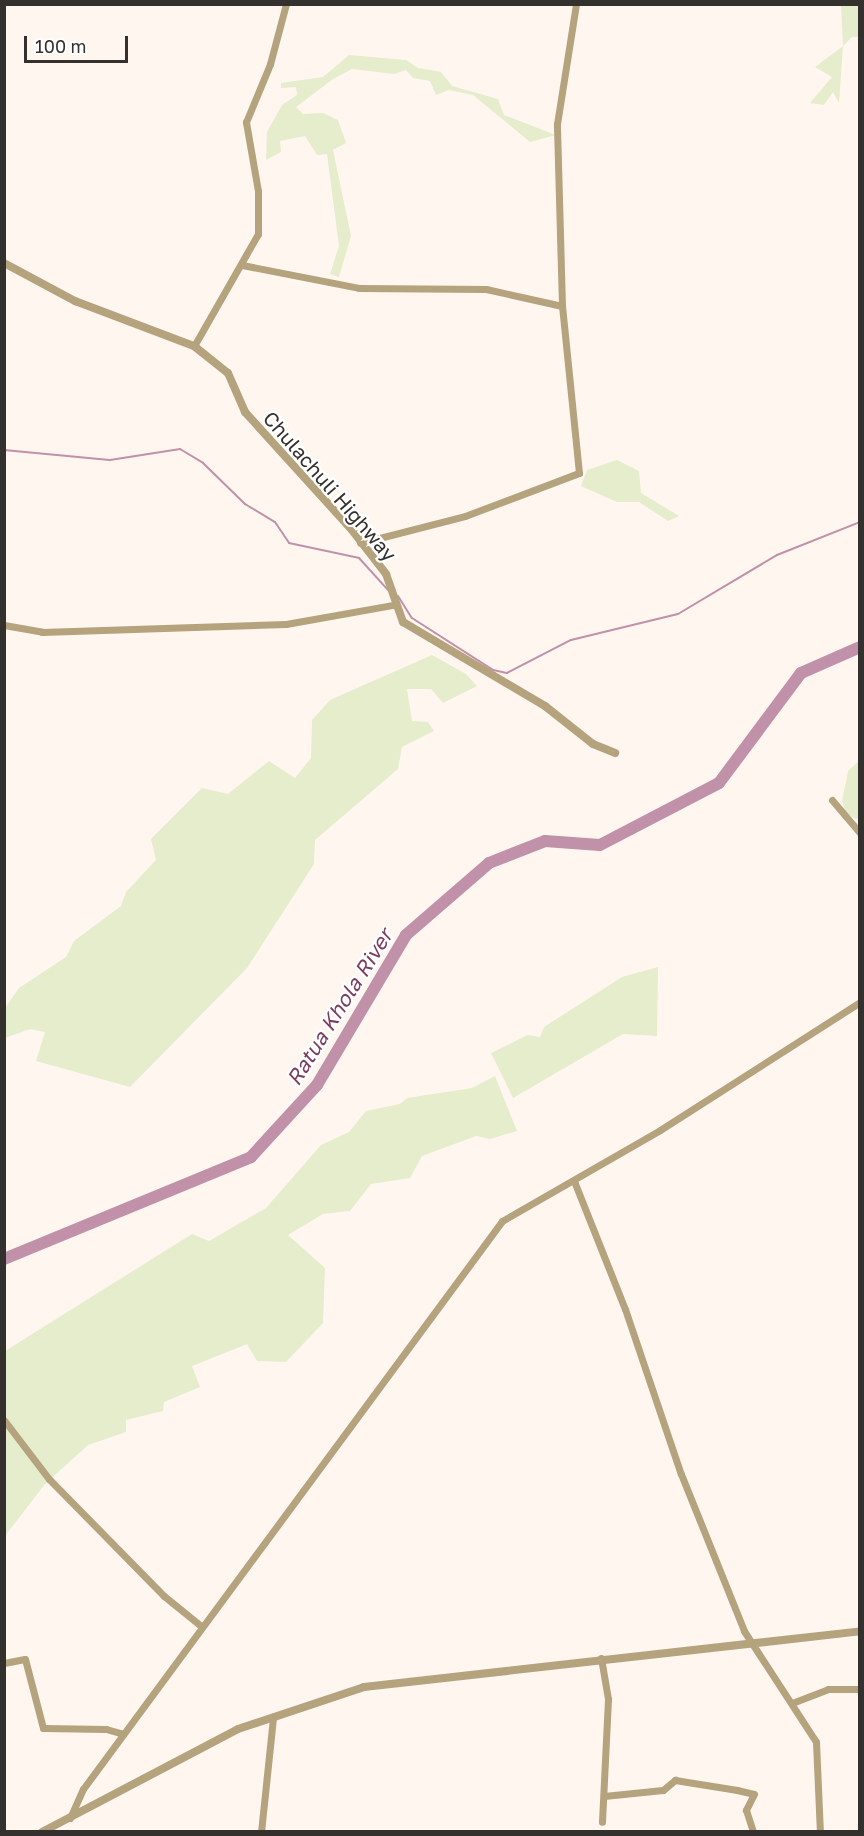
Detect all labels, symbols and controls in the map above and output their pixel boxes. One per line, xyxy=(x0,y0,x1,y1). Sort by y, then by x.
scale bar xyxy=(27,24,130,62)
text: 100 m xyxy=(35,35,86,57)
street label: Chulachuli Highway xyxy=(258,406,402,566)
water label: Ratua Khola River xyxy=(281,924,397,1090)

